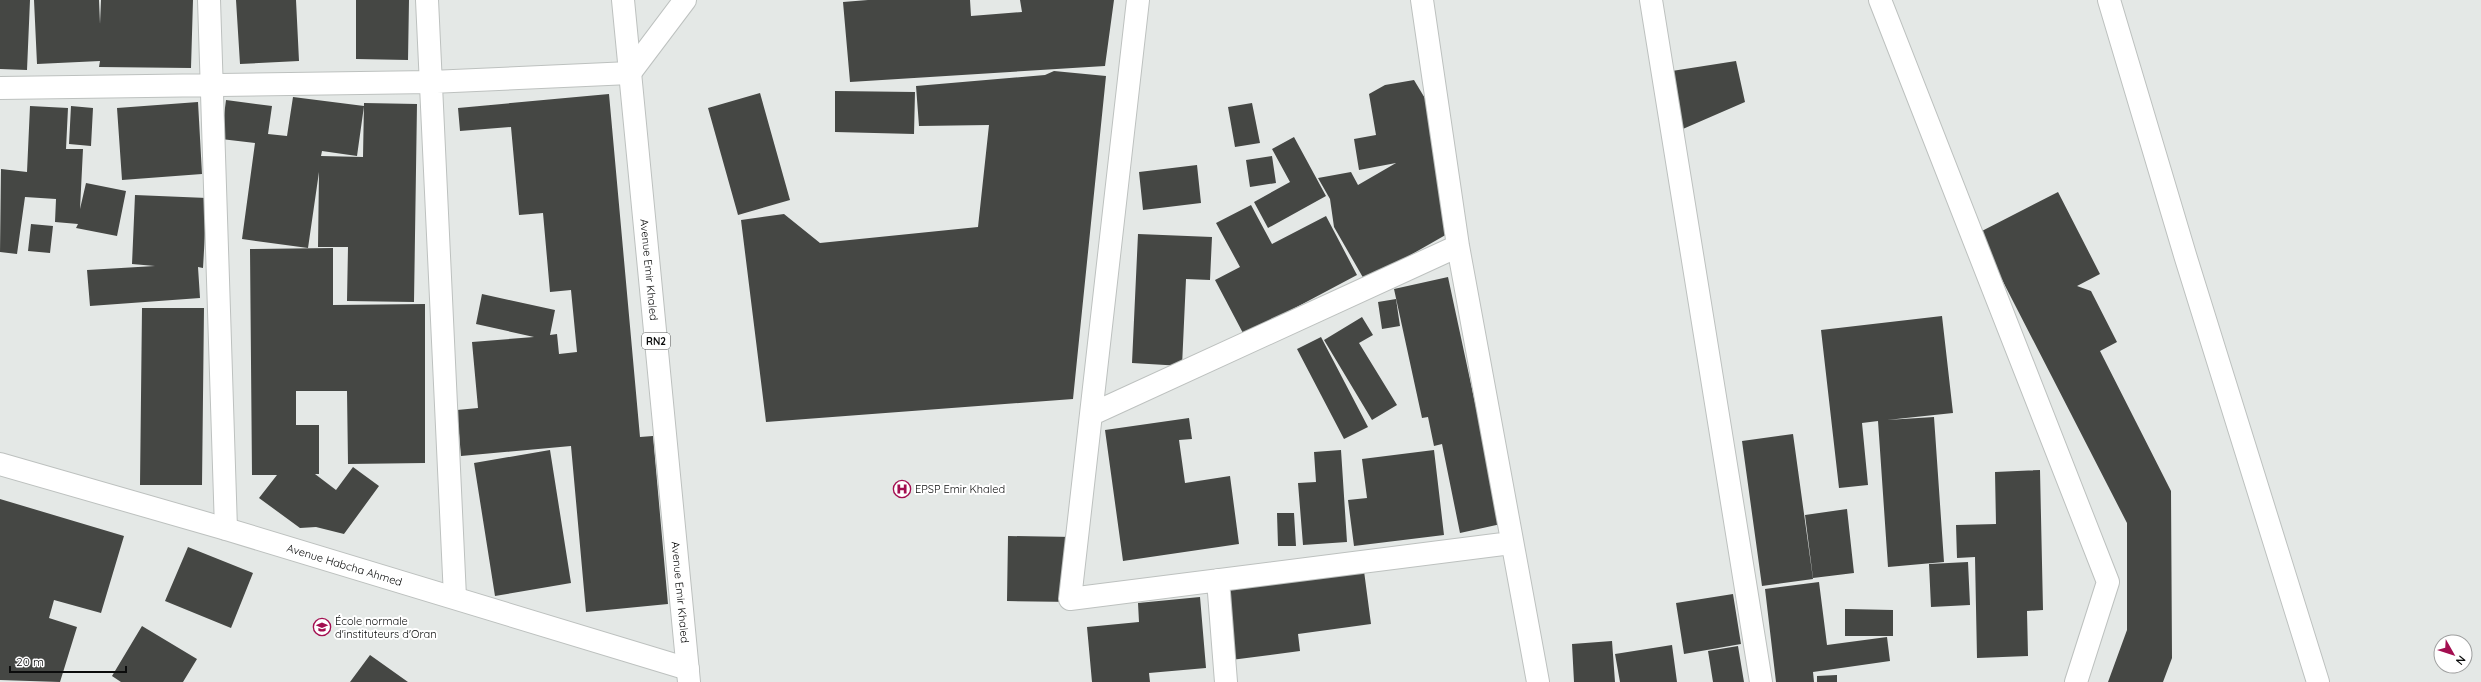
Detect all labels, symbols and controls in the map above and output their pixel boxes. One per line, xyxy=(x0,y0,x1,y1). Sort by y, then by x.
street label: Avenue Emir Khaled xyxy=(637,218,661,321)
road number: RN2 xyxy=(642,333,670,349)
hospital icon: EPSP Emir Khaled xyxy=(892,479,912,499)
place label: EPSP Emir Khaled xyxy=(915,482,1005,496)
street label: Avenue Habcha Ahmed xyxy=(285,541,404,589)
street label: Avenue Emir Khaled xyxy=(668,541,692,644)
place label: École normale d'instituteurs d'Oran xyxy=(335,614,437,641)
school or university icon: École normale d'instituteurs d'Oran xyxy=(312,617,332,637)
north arrow xyxy=(2433,634,2473,674)
scale bar xyxy=(10,648,126,674)
text: N xyxy=(2453,653,2469,668)
text: 20 m xyxy=(16,654,44,669)

